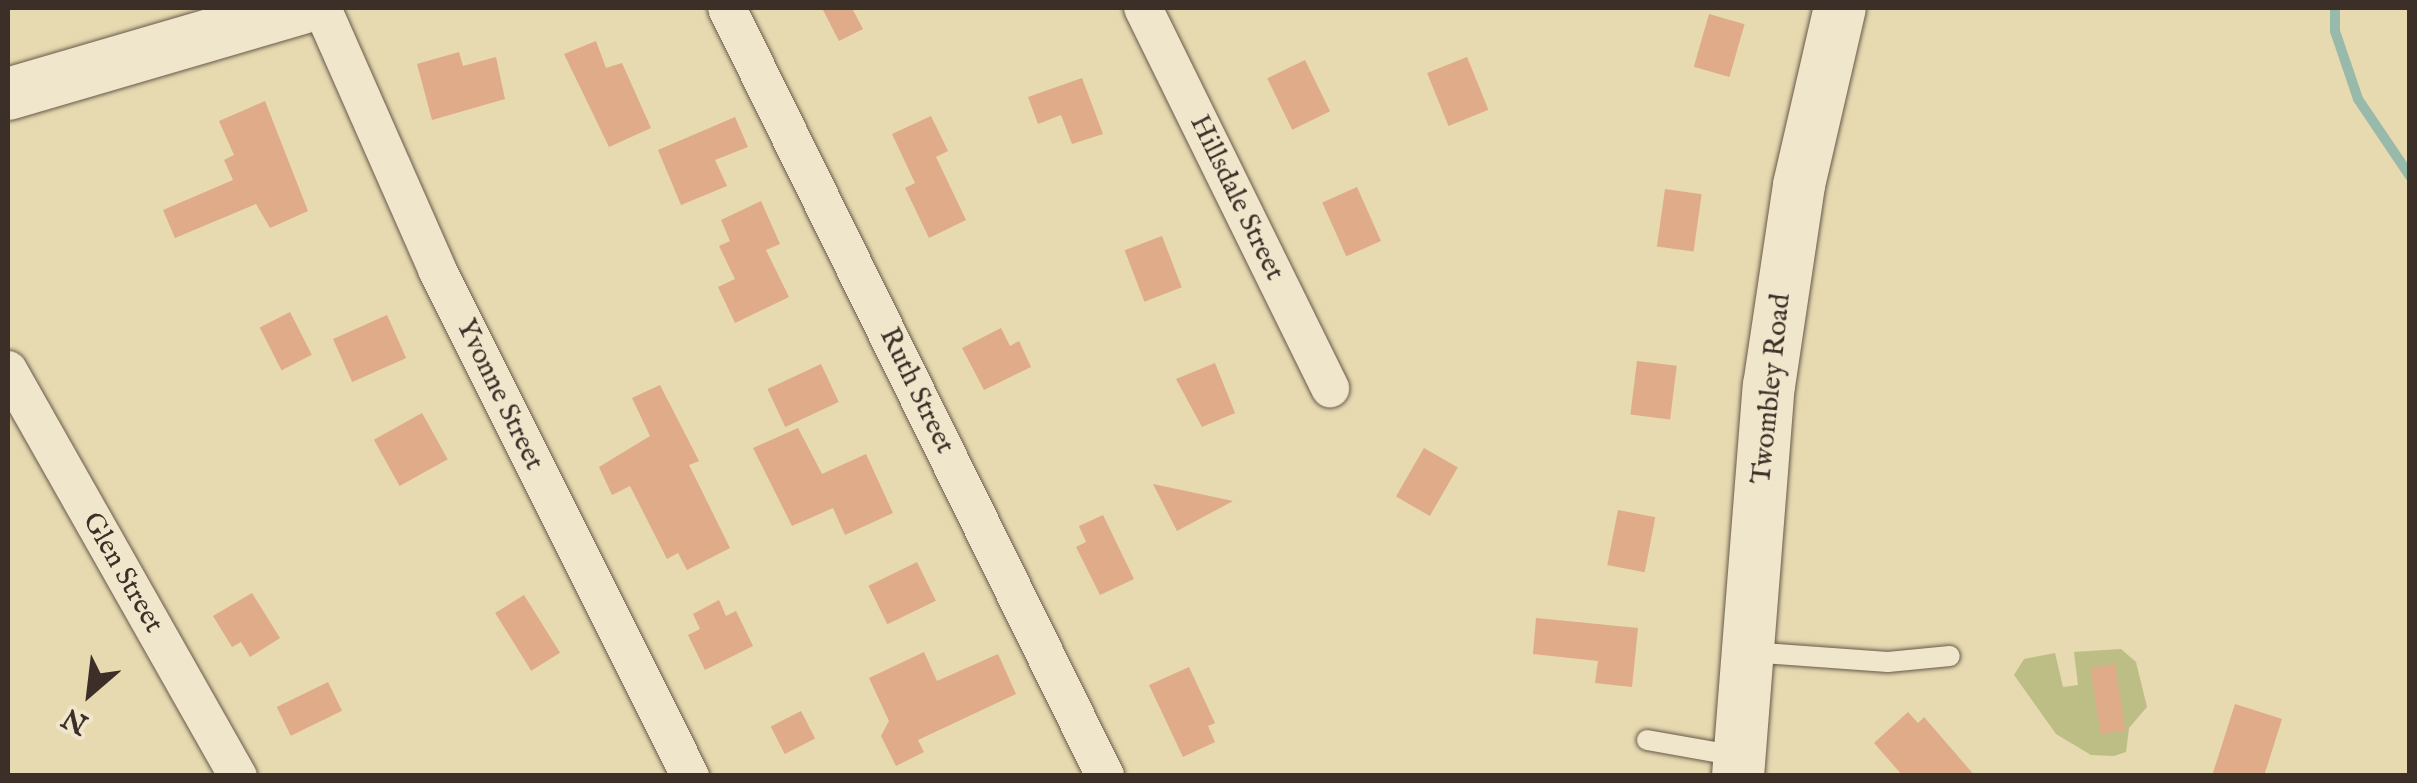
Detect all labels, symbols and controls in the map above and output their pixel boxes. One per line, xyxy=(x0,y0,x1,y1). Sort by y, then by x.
street label: Hillsdale Street xyxy=(1181,110,1291,286)
street label: Twombley Road xyxy=(1745,292,1799,486)
street label: Yvonne Street xyxy=(448,314,550,476)
street label: Ruth Street xyxy=(871,323,961,459)
street label: Glen Street xyxy=(74,507,170,639)
north arrow xyxy=(40,643,140,743)
text: N xyxy=(57,699,95,741)

